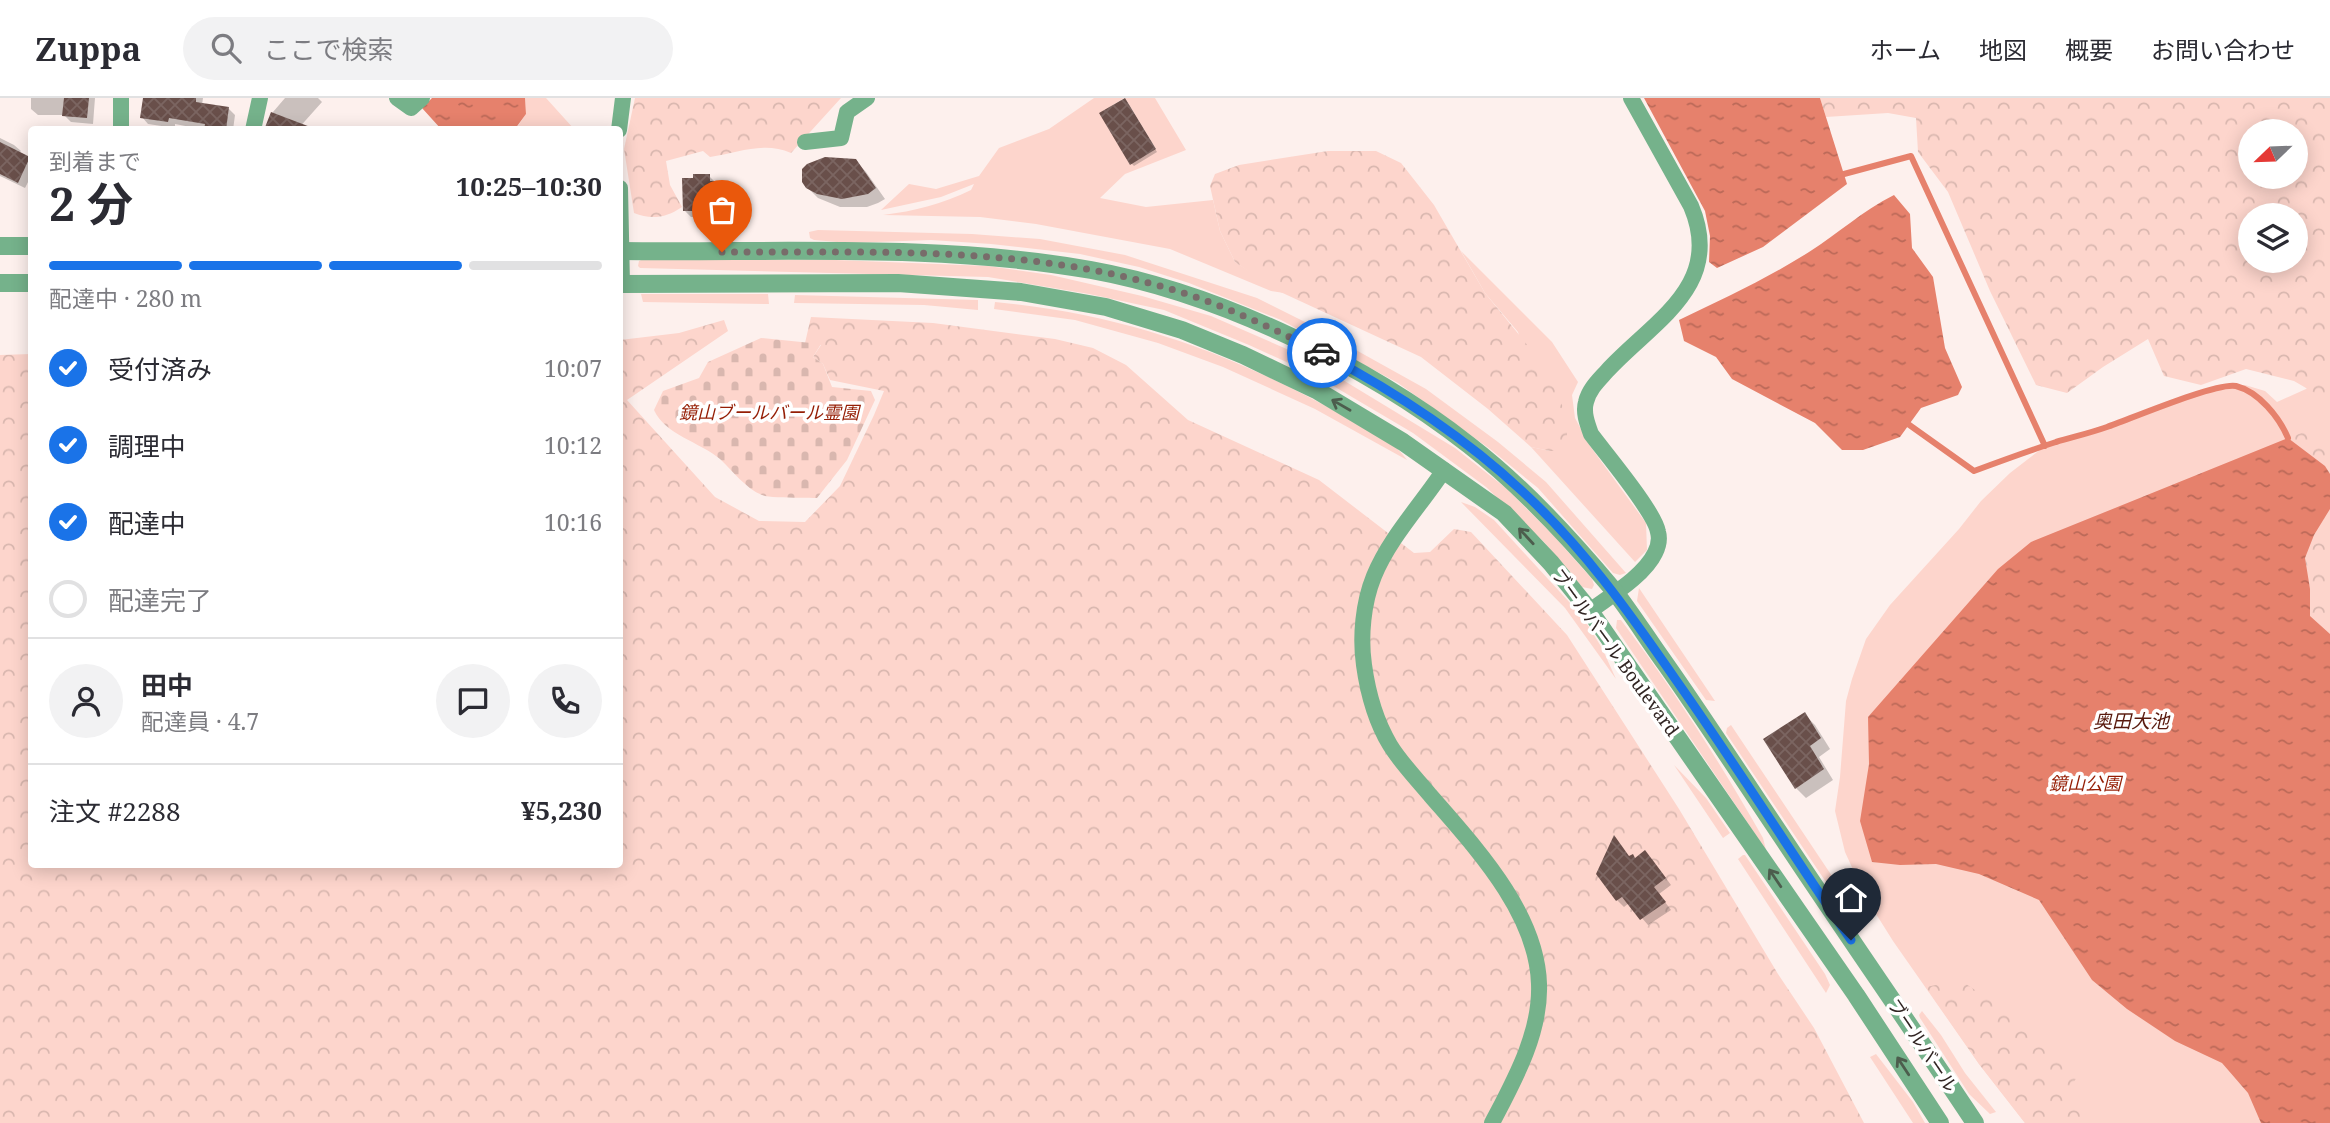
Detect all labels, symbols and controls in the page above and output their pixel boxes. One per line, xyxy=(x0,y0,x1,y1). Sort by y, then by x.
search box xyxy=(183,17,673,80)
text: Zuppa xyxy=(35,26,141,71)
icon: search xyxy=(207,29,245,67)
text: ここで検索 xyxy=(263,31,393,67)
text: ホーム xyxy=(1870,33,1941,66)
text: 地図 xyxy=(1979,33,2027,66)
text: 概要 xyxy=(2065,33,2113,66)
text: お問い合わせ xyxy=(2151,33,2295,66)
north arrow xyxy=(2238,119,2308,189)
map controls xyxy=(2238,119,2308,273)
text: 到着まで xyxy=(49,145,141,177)
text: 10:25–10:30 xyxy=(456,168,602,204)
text: 2 分 xyxy=(49,172,133,234)
pin xyxy=(692,180,752,252)
icon: bag xyxy=(703,191,741,229)
button: layers xyxy=(2238,203,2308,273)
text: 配達中 · 280 m xyxy=(49,282,202,314)
courier xyxy=(1287,318,1357,388)
icon: car xyxy=(1303,334,1341,372)
icon: check xyxy=(49,349,87,387)
text: 受付済み xyxy=(108,351,212,387)
text: 10:07 xyxy=(544,352,602,384)
one-way arrow xyxy=(1331,398,1351,412)
park label: 鏡山ブールバール霊園 xyxy=(679,400,862,424)
icon: check xyxy=(49,426,87,464)
text: 調理中 xyxy=(108,428,186,464)
text: 10:12 xyxy=(544,429,602,461)
icon: check xyxy=(49,503,87,541)
text: 配達中 xyxy=(108,505,186,541)
text: 10:16 xyxy=(544,506,602,538)
one-way arrow xyxy=(1517,528,1534,545)
street label: ブールバール Boulevard xyxy=(1547,563,1685,741)
text: 配達完了 xyxy=(108,582,212,618)
button: person xyxy=(49,664,123,738)
button: chat xyxy=(436,664,510,738)
button: phone xyxy=(528,664,602,738)
text: 田中 xyxy=(141,667,193,703)
text: 配達員 · 4.7 xyxy=(141,705,259,737)
water label: 奥田大池 xyxy=(2093,708,2171,734)
park label: 鏡山公園 xyxy=(2049,771,2124,795)
text: ¥5,230 xyxy=(521,792,602,828)
text: 注文 #2288 xyxy=(49,793,180,829)
pin xyxy=(1821,868,1881,940)
one-way arrow xyxy=(1768,869,1782,888)
icon: home xyxy=(1832,879,1870,917)
street label: ブールバール xyxy=(1883,994,1963,1096)
one-way arrow xyxy=(1896,1057,1910,1076)

